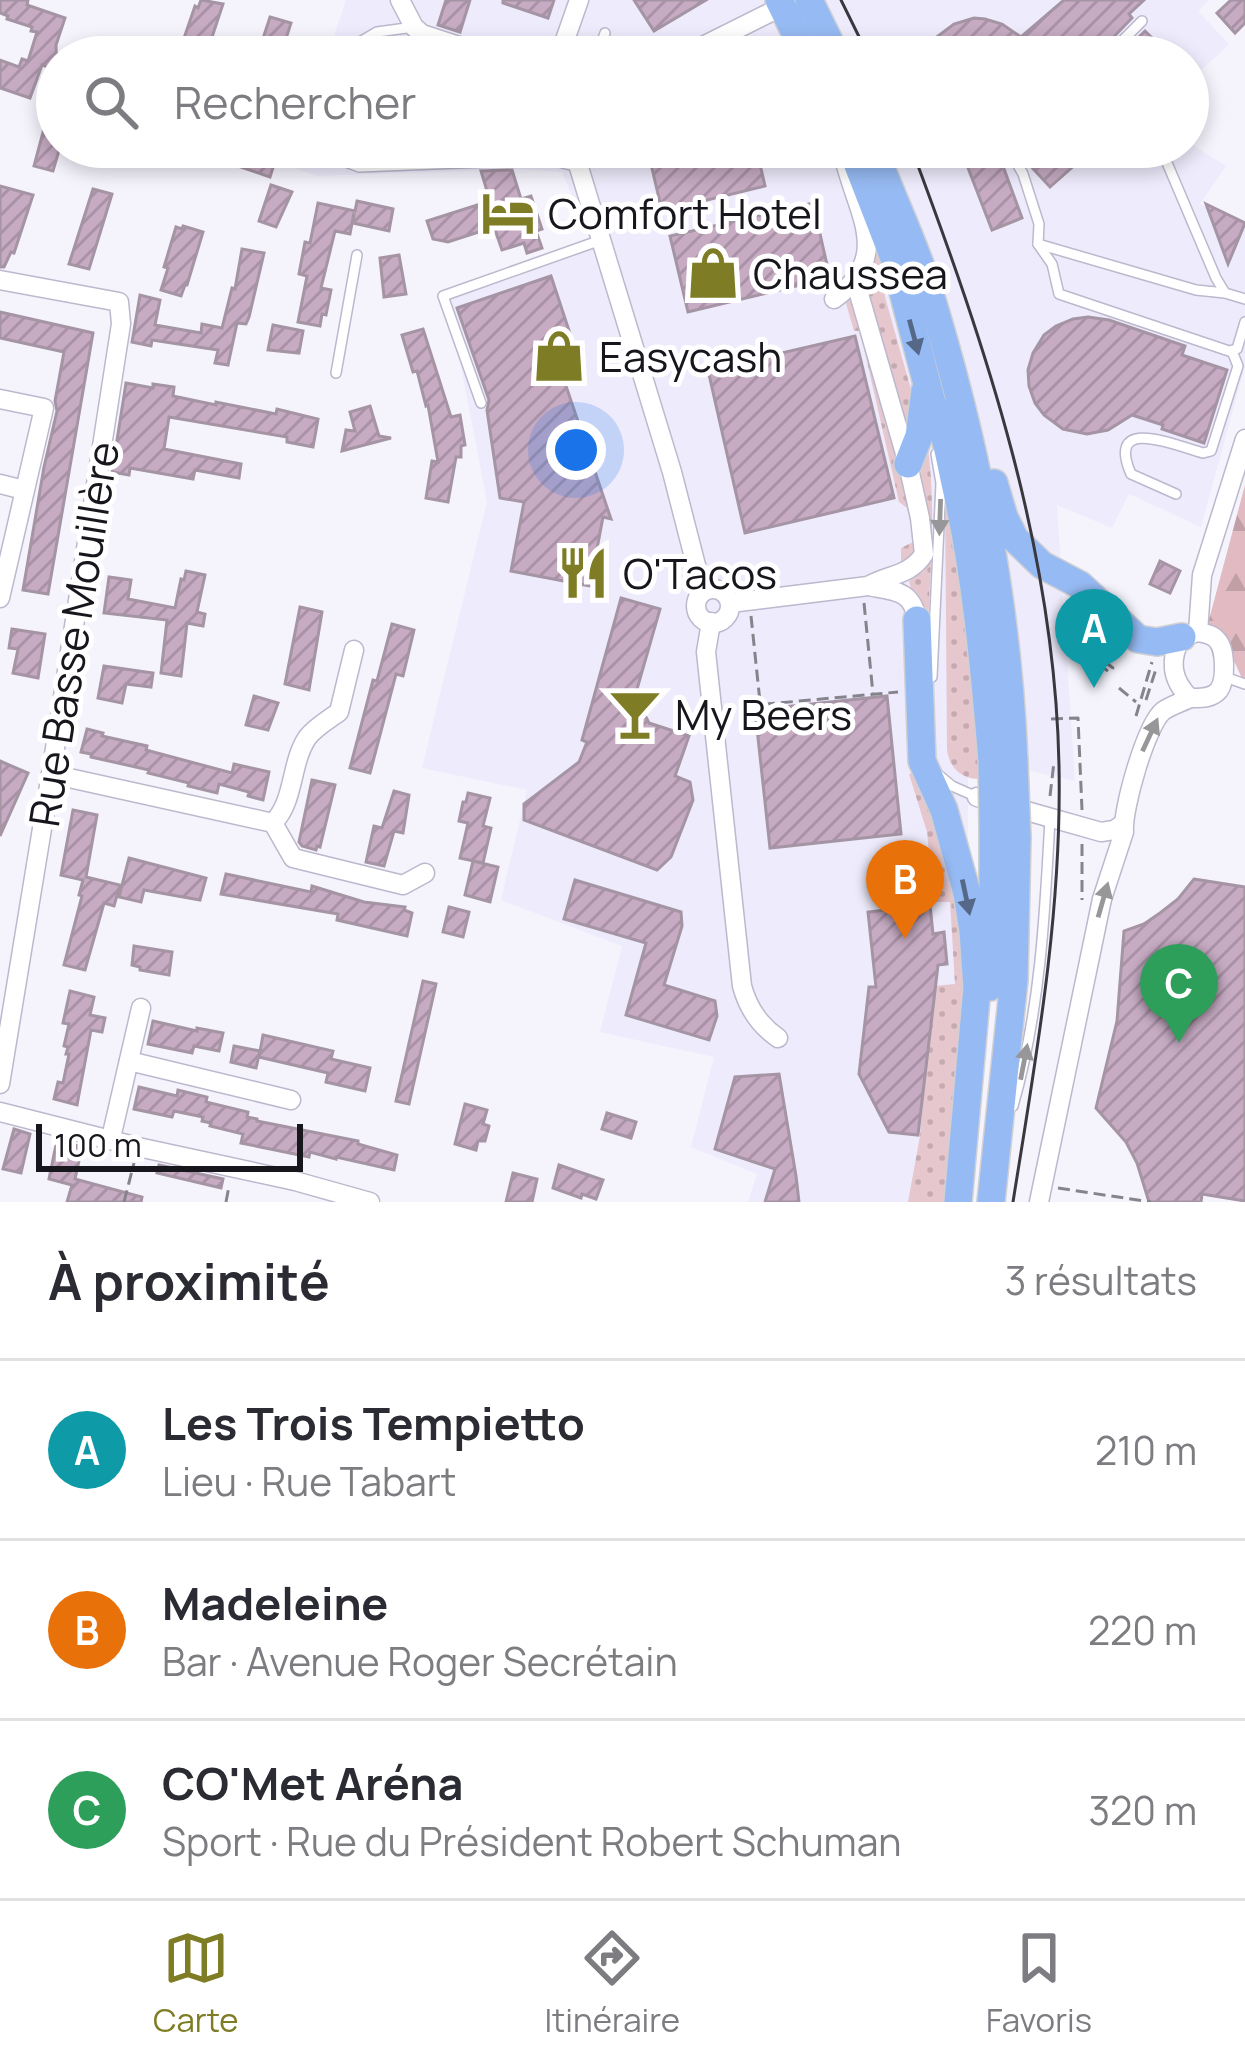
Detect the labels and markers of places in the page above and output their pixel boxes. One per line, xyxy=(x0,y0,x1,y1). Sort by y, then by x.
hotel icon: Comfort Hotel xyxy=(479,184,537,242)
place label: Comfort Hotel xyxy=(548,184,822,242)
shop icon: Chaussea xyxy=(684,244,742,302)
place label: Chaussea xyxy=(753,244,948,302)
shop icon: Easycash xyxy=(530,327,588,385)
place label: Easycash xyxy=(599,327,782,385)
restaurant icon: O'Tacos xyxy=(554,544,612,602)
place label: O'Tacos xyxy=(623,544,777,602)
pin: A xyxy=(1055,589,1133,688)
bar icon: My Beers xyxy=(606,685,664,743)
place label: My Beers xyxy=(675,685,852,743)
pin: B xyxy=(866,840,944,939)
pin: C xyxy=(1140,944,1218,1043)

